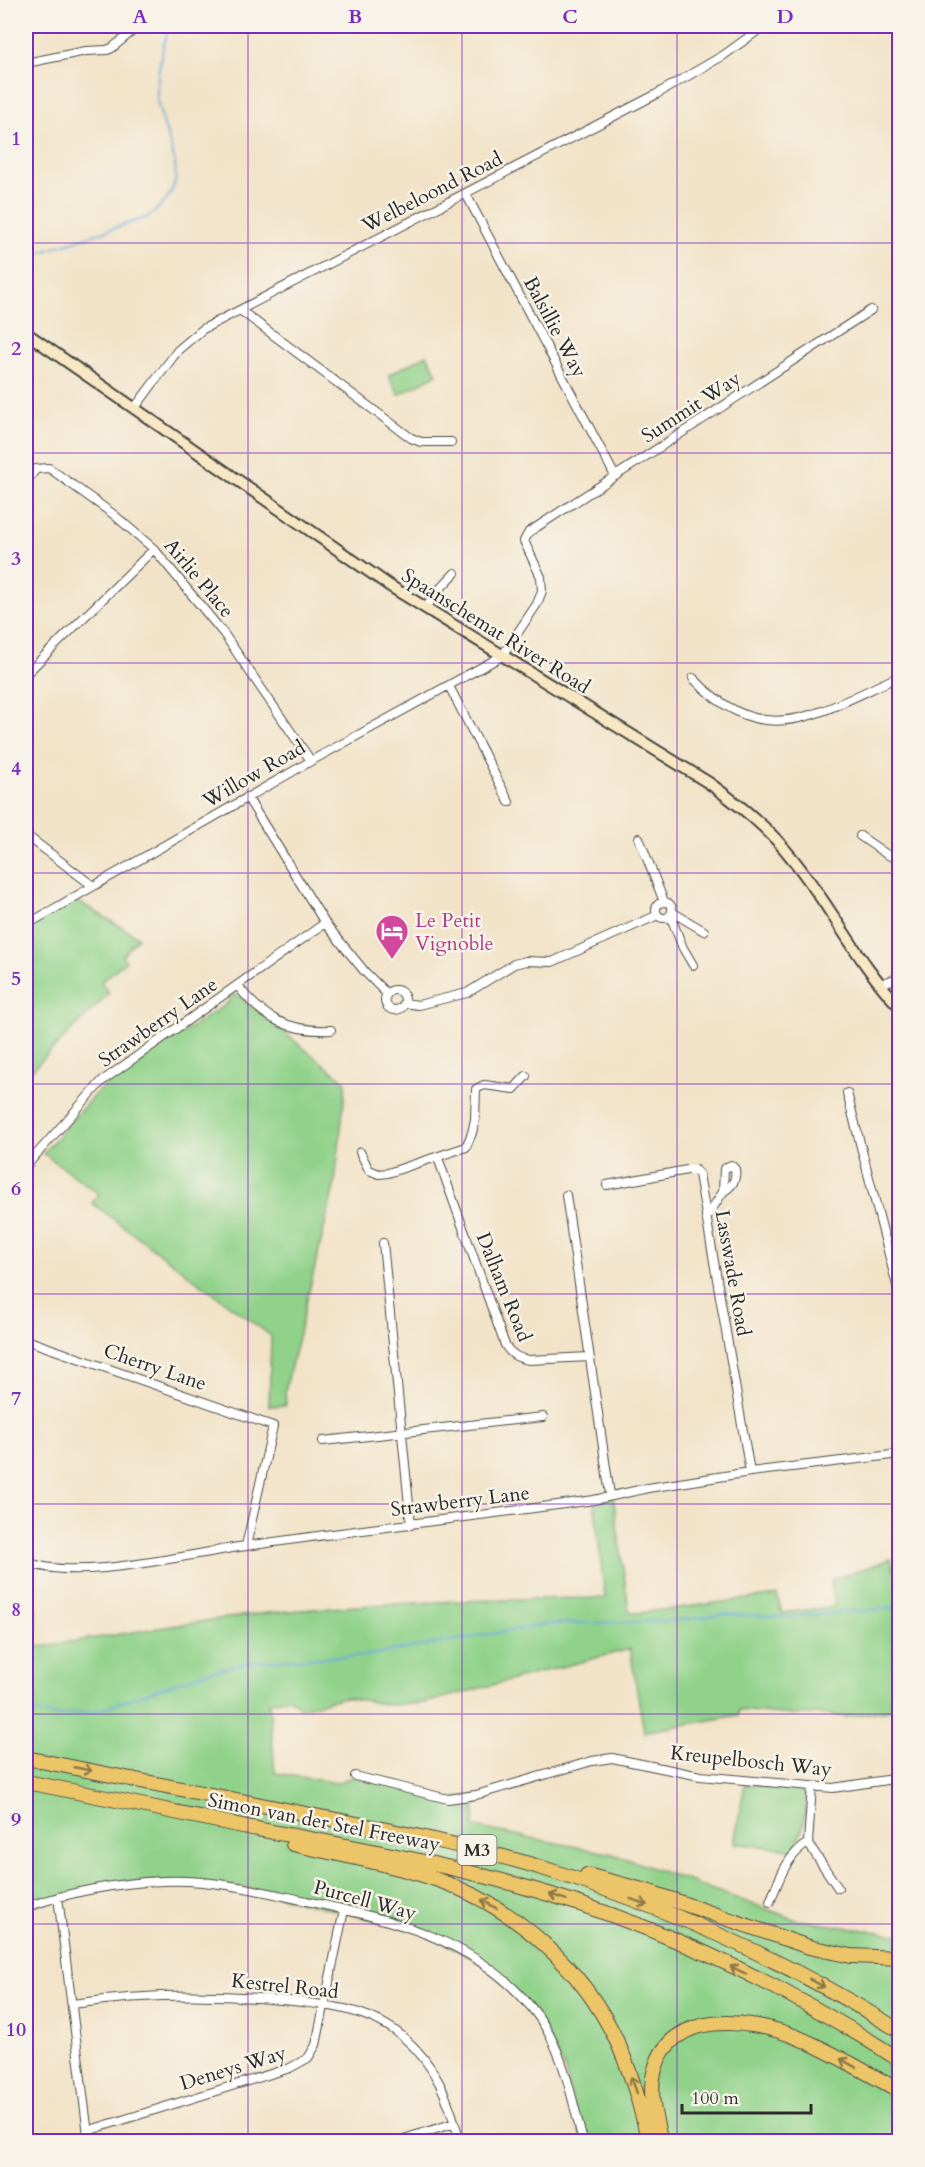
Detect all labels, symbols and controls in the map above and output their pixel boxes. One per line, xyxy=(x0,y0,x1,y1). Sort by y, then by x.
text: A xyxy=(132,3,148,30)
text: B xyxy=(348,3,362,30)
text: C xyxy=(562,3,578,30)
text: D xyxy=(776,3,794,30)
text: 1 xyxy=(11,125,21,152)
street label: Welbeloond Road xyxy=(356,145,507,239)
street label: Balsillie Way xyxy=(517,272,593,383)
text: 2 xyxy=(11,335,21,362)
street label: Summit Way xyxy=(636,365,746,449)
street label: Airlie Place xyxy=(158,533,240,623)
text: 3 xyxy=(11,545,21,572)
street label: Spaanschemat River Road xyxy=(397,562,596,700)
street label: Willow Road xyxy=(197,734,310,815)
text: 4 xyxy=(11,755,21,782)
place label: Le Petit Vignoble xyxy=(415,907,494,957)
hotel icon: Le Petit Vignoble xyxy=(374,913,410,960)
text: 5 xyxy=(11,965,21,992)
street label: Strawberry Lane xyxy=(93,971,223,1073)
text: 6 xyxy=(11,1175,21,1202)
street label: Lasswade Road xyxy=(709,1208,757,1339)
street label: Dalham Road xyxy=(470,1228,538,1346)
street label: Cherry Lane xyxy=(100,1337,210,1397)
text: 7 xyxy=(11,1385,21,1412)
street label: Strawberry Lane xyxy=(389,1479,531,1523)
text: 8 xyxy=(11,1596,21,1623)
street label: Kreupelbosch Way xyxy=(669,1739,833,1783)
one-way arrow xyxy=(73,1764,92,1775)
street label: Simon van der Stel Freeway xyxy=(206,1786,443,1858)
text: 9 xyxy=(11,1806,21,1833)
road number: M3 xyxy=(458,1835,496,1865)
street label: Purcell Way xyxy=(311,1873,420,1927)
one-way arrow xyxy=(549,1891,568,1902)
one-way arrow xyxy=(630,1897,648,1908)
one-way arrow xyxy=(481,1898,498,1910)
one-way arrow xyxy=(730,1963,748,1975)
street label: Kestrel Road xyxy=(230,1967,340,2005)
one-way arrow xyxy=(807,1978,825,1989)
text: 10 xyxy=(6,2016,26,2043)
street label: Deneys Way xyxy=(177,2039,290,2097)
one-way arrow xyxy=(840,2057,858,2068)
one-way arrow xyxy=(628,2076,639,2095)
scale bar xyxy=(682,2077,811,2115)
text: 100 m xyxy=(691,2086,739,2111)

